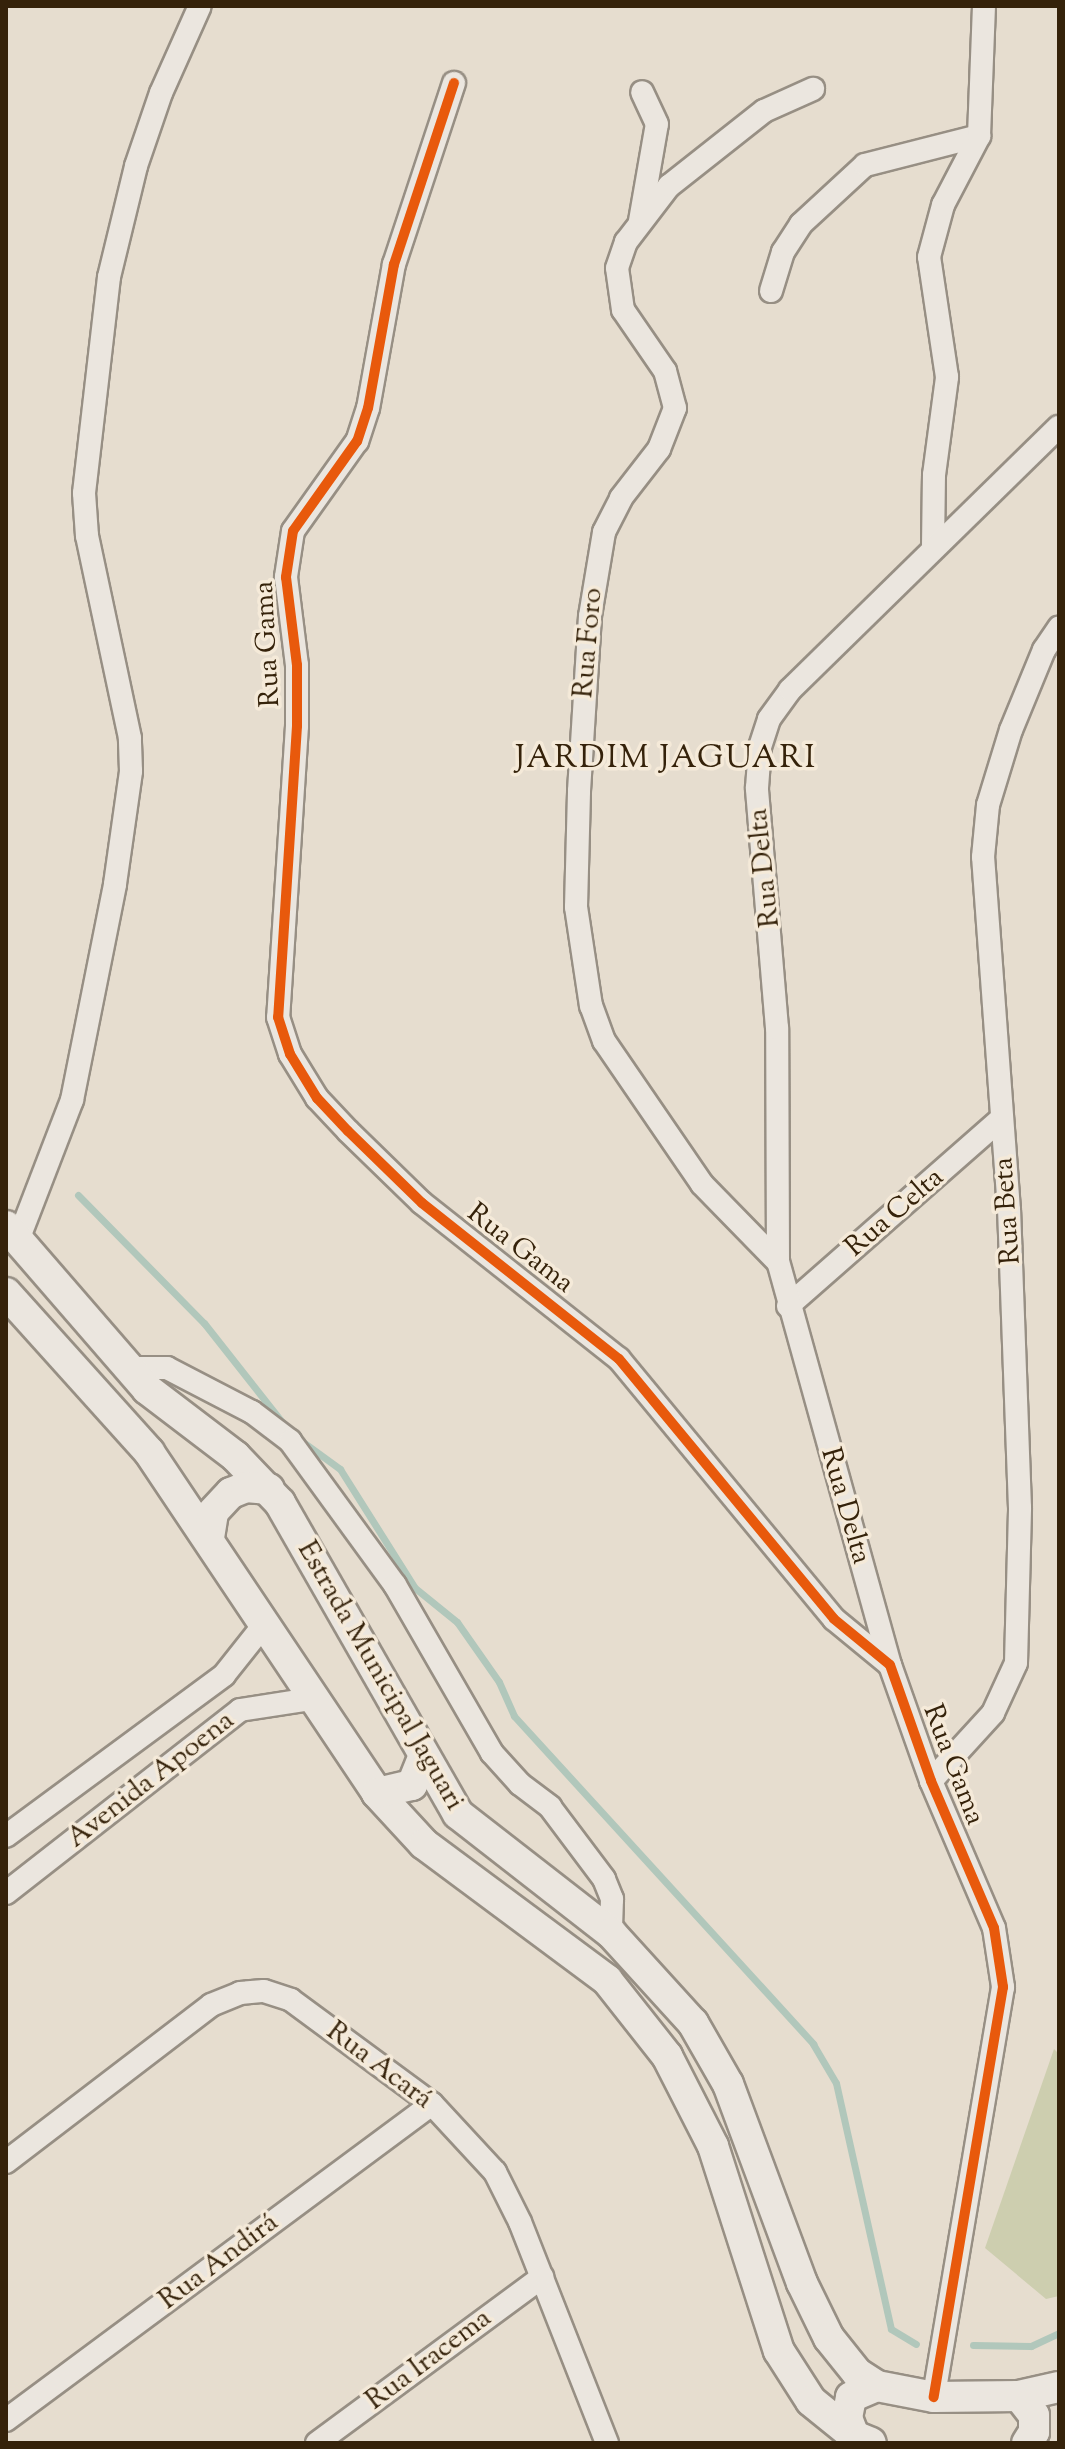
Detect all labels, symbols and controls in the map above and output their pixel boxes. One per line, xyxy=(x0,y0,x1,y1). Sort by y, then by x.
street label: Rua Gama xyxy=(248,580,288,708)
street label: Rua Foro xyxy=(567,586,611,700)
district label: JARDIM JAGUARI xyxy=(515,740,817,778)
street label: Rua Delta xyxy=(742,807,788,929)
street label: Rua Beta xyxy=(987,1156,1029,1266)
street label: Rua Celta xyxy=(839,1161,951,1265)
street label: Rua Gama xyxy=(460,1197,580,1301)
street label: Rua Delta xyxy=(812,1444,878,1568)
street label: Estrada Municipal Jaguari xyxy=(289,1535,471,1817)
street label: Rua Gama xyxy=(915,1700,991,1830)
street label: Avenida Apoena xyxy=(61,1704,241,1856)
street label: Rua Acará xyxy=(319,2015,439,2117)
street label: Rua Andirá xyxy=(153,2206,285,2318)
street label: Rua Iracema xyxy=(360,2302,498,2418)

